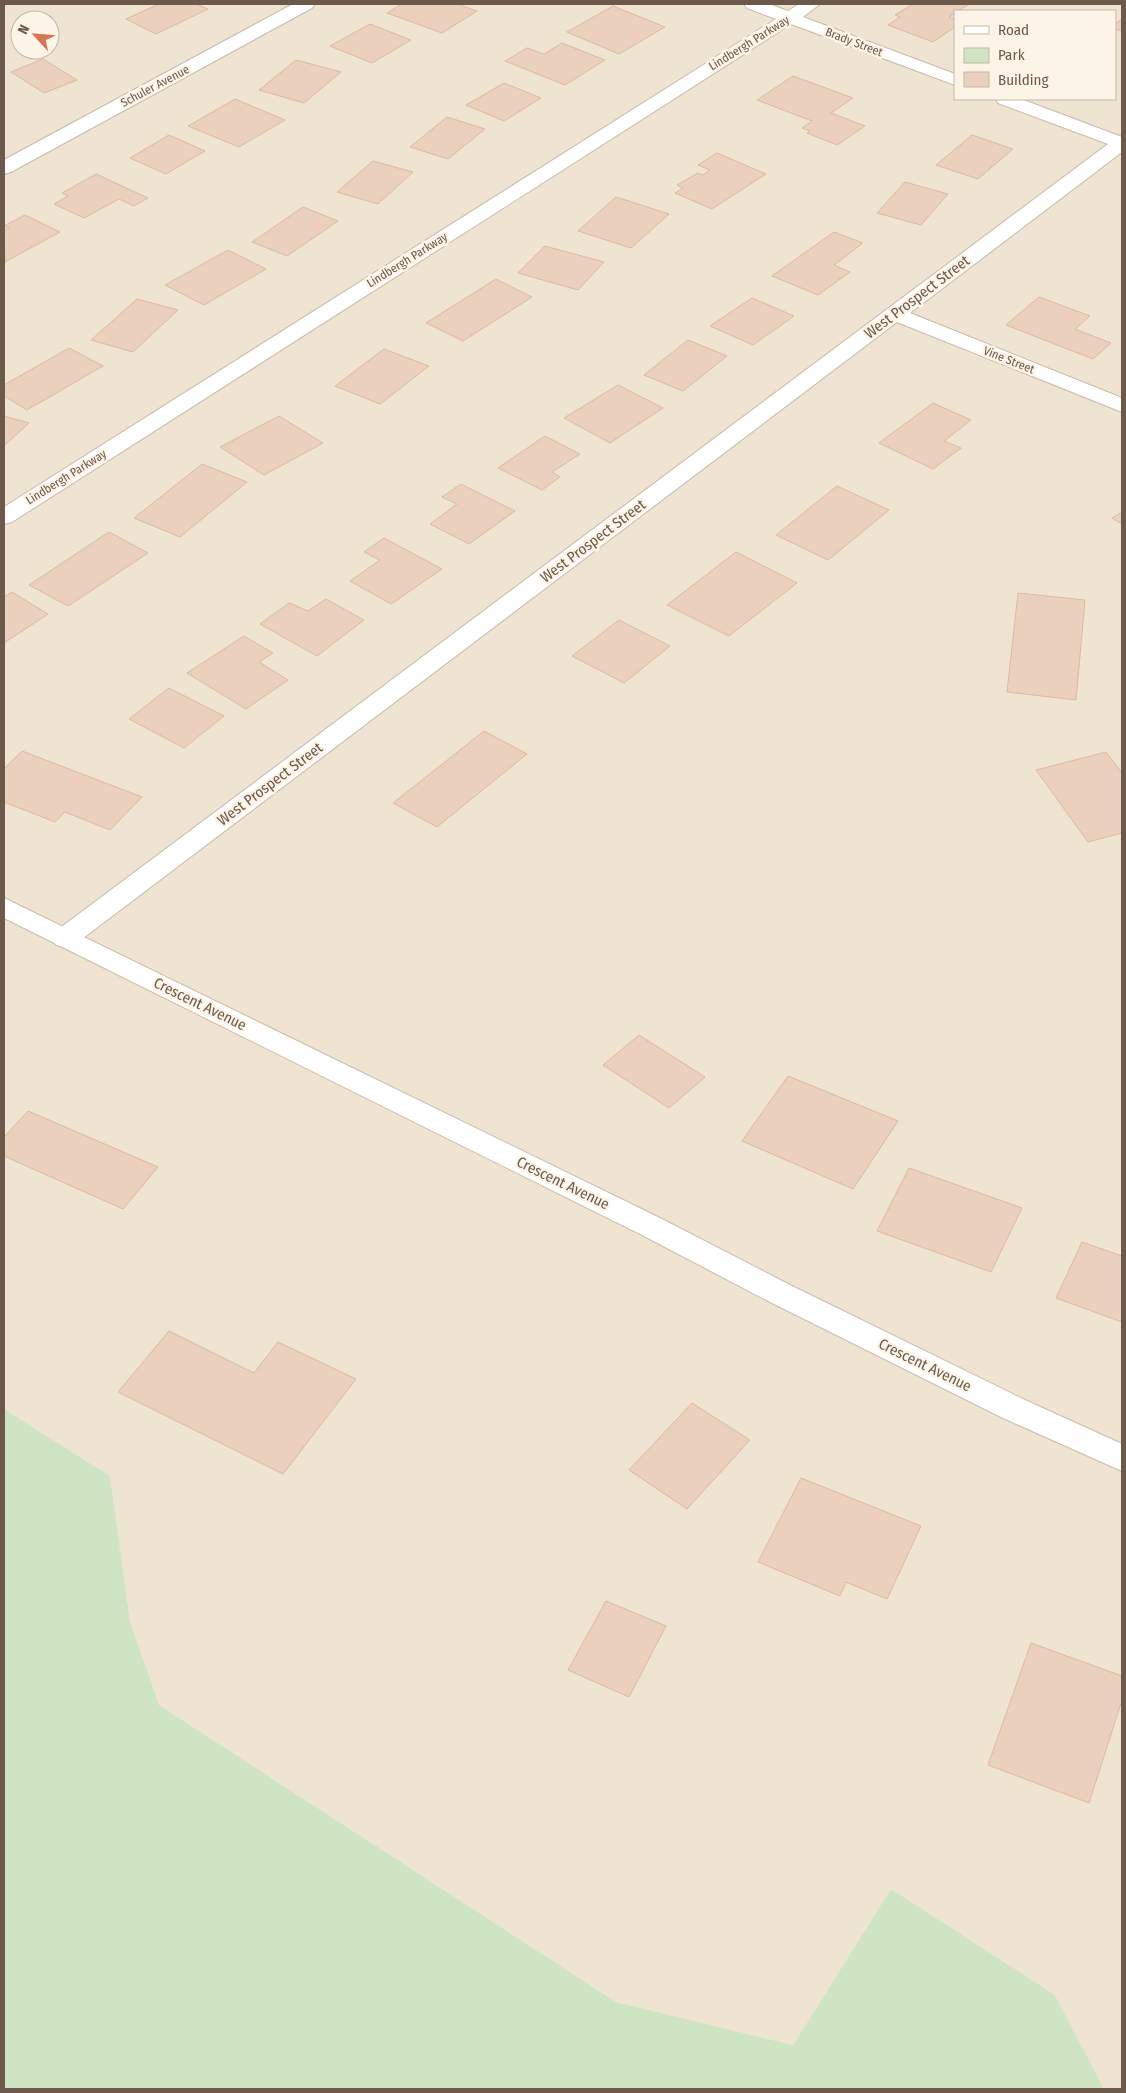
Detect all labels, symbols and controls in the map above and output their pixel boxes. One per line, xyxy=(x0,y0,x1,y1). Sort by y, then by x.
north arrow xyxy=(10,10,60,60)
legend xyxy=(954,10,1116,100)
street label: Lindbergh Parkway xyxy=(706,12,792,73)
text: Road xyxy=(998,21,1029,39)
text: N xyxy=(14,22,33,37)
street label: Brady Street xyxy=(823,25,885,59)
text: Park xyxy=(998,46,1025,64)
street label: Schuler Avenue xyxy=(118,62,192,110)
text: Building xyxy=(998,71,1049,89)
street label: Lindbergh Parkway xyxy=(364,229,450,290)
street label: West Prospect Street xyxy=(861,252,973,342)
street label: Vine Street xyxy=(981,343,1037,377)
street label: Lindbergh Parkway xyxy=(23,446,109,507)
street label: West Prospect Street xyxy=(537,496,649,586)
street label: West Prospect Street xyxy=(214,739,326,829)
street label: Crescent Avenue xyxy=(151,974,249,1034)
street label: Crescent Avenue xyxy=(514,1153,612,1213)
street label: Crescent Avenue xyxy=(876,1335,974,1395)

